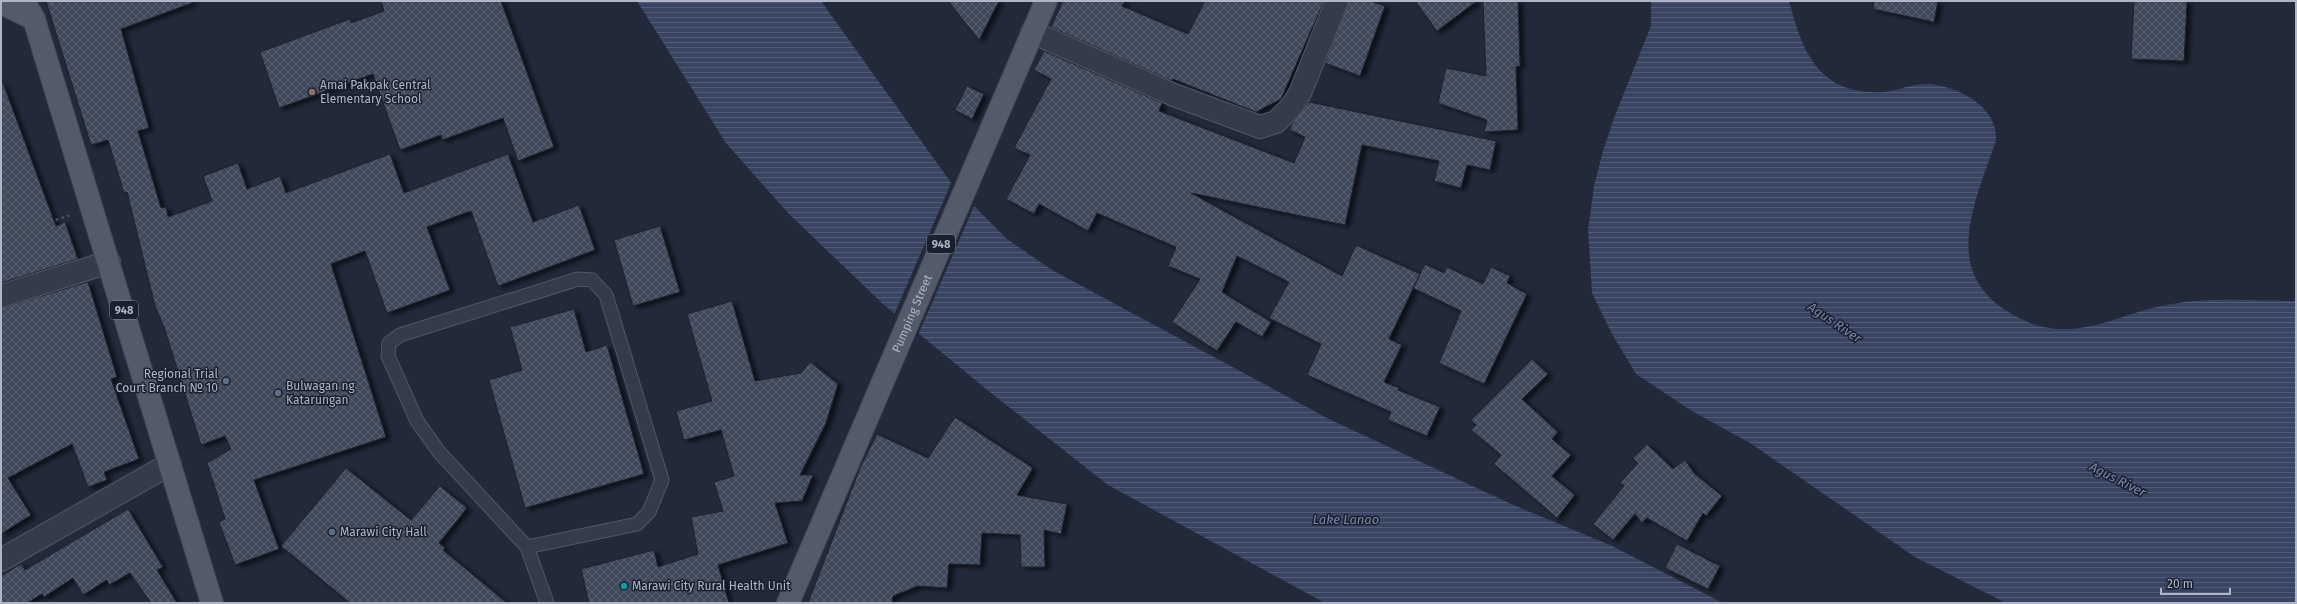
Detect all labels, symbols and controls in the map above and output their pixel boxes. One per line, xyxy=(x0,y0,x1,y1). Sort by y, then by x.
place label: Amai Pakpak Central Elementary School xyxy=(320,78,431,106)
marker: Amai Pakpak Central Elementary School xyxy=(307,87,317,97)
road number: 948 xyxy=(927,235,955,253)
street label: Pumping Street xyxy=(889,272,935,355)
water label: Agus River xyxy=(1804,299,1865,346)
road number: 948 xyxy=(110,301,138,319)
place label: Regional Trial Court Branch № 10 xyxy=(116,367,218,395)
marker: Regional Trial Court Branch № 10 xyxy=(221,376,231,386)
place label: Bulwagan ng Katarungan xyxy=(286,379,355,407)
marker: Bulwagan ng Katarungan xyxy=(273,388,283,398)
water label: Agus River xyxy=(2086,458,2149,500)
water label: Lake Lanao xyxy=(1313,512,1379,527)
place label: Marawi City Hall xyxy=(340,525,427,539)
marker: Marawi City Hall xyxy=(327,527,337,537)
scale bar xyxy=(2161,570,2230,596)
text: 20 m xyxy=(2167,577,2193,591)
place label: Marawi City Rural Health Unit xyxy=(632,579,791,593)
marker: Marawi City Rural Health Unit xyxy=(619,581,629,591)

